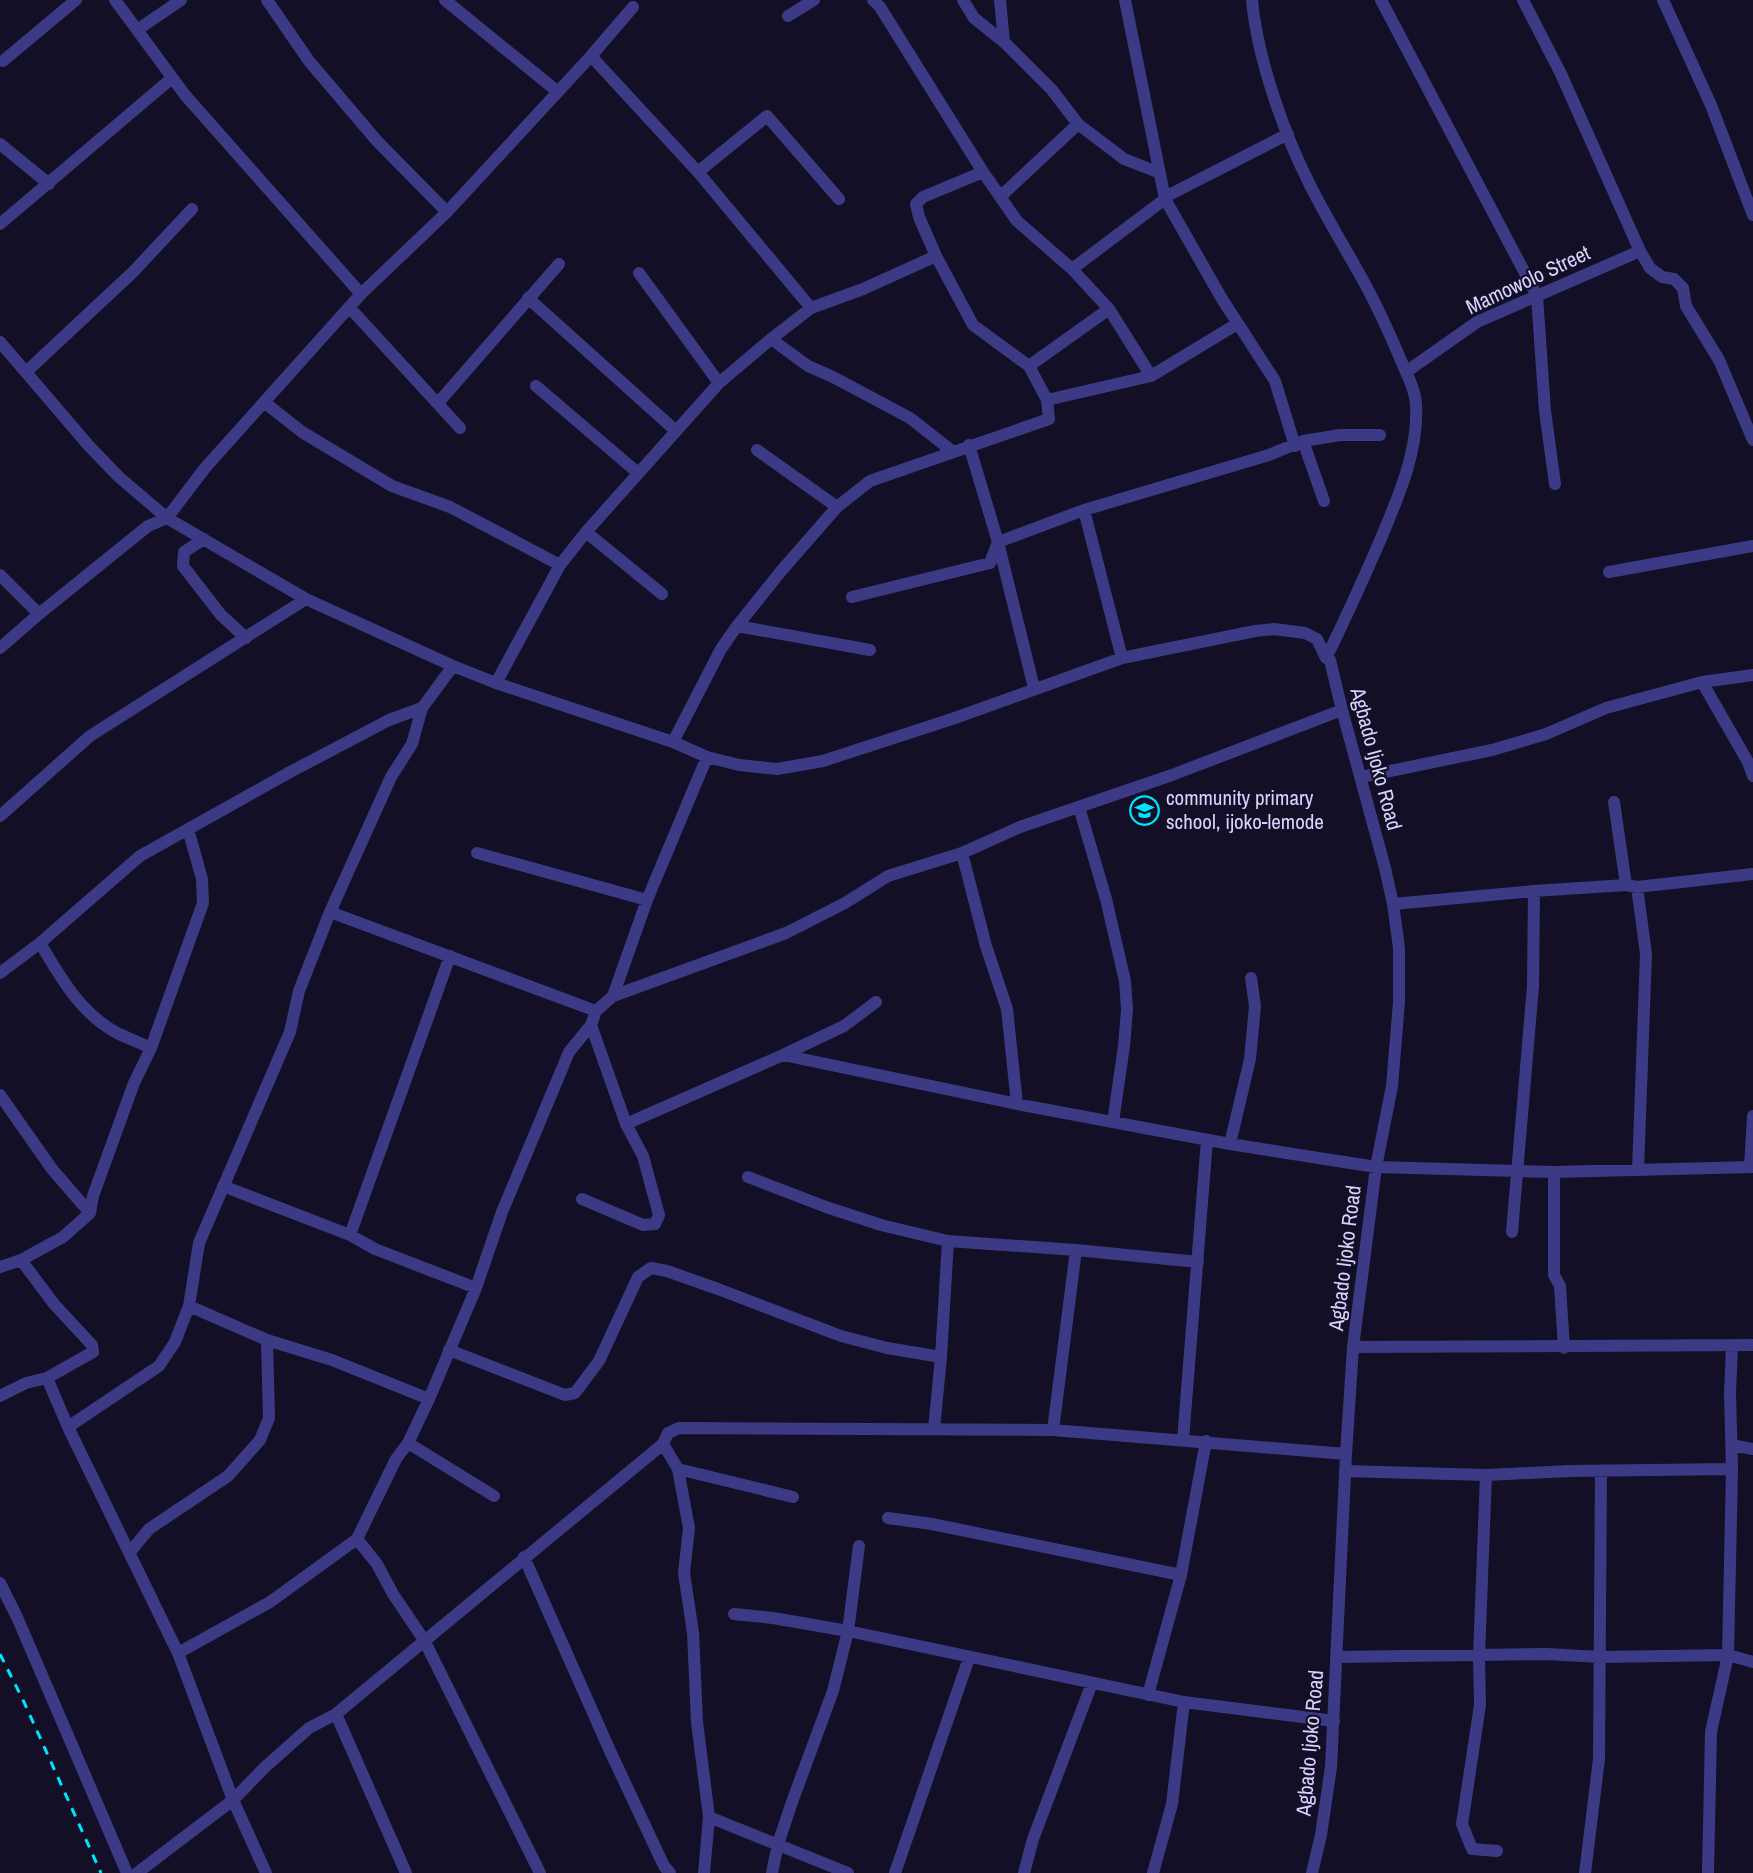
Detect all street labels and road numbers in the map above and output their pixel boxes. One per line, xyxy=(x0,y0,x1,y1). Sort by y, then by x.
street label: Mamowolo Street xyxy=(1461,238,1595,321)
street label: Agbado Ijoko Road xyxy=(1343,683,1409,833)
street label: Agbado Ijoko Road xyxy=(1321,1183,1368,1333)
street label: Agbado Ijoko Road xyxy=(1289,1669,1330,1818)

